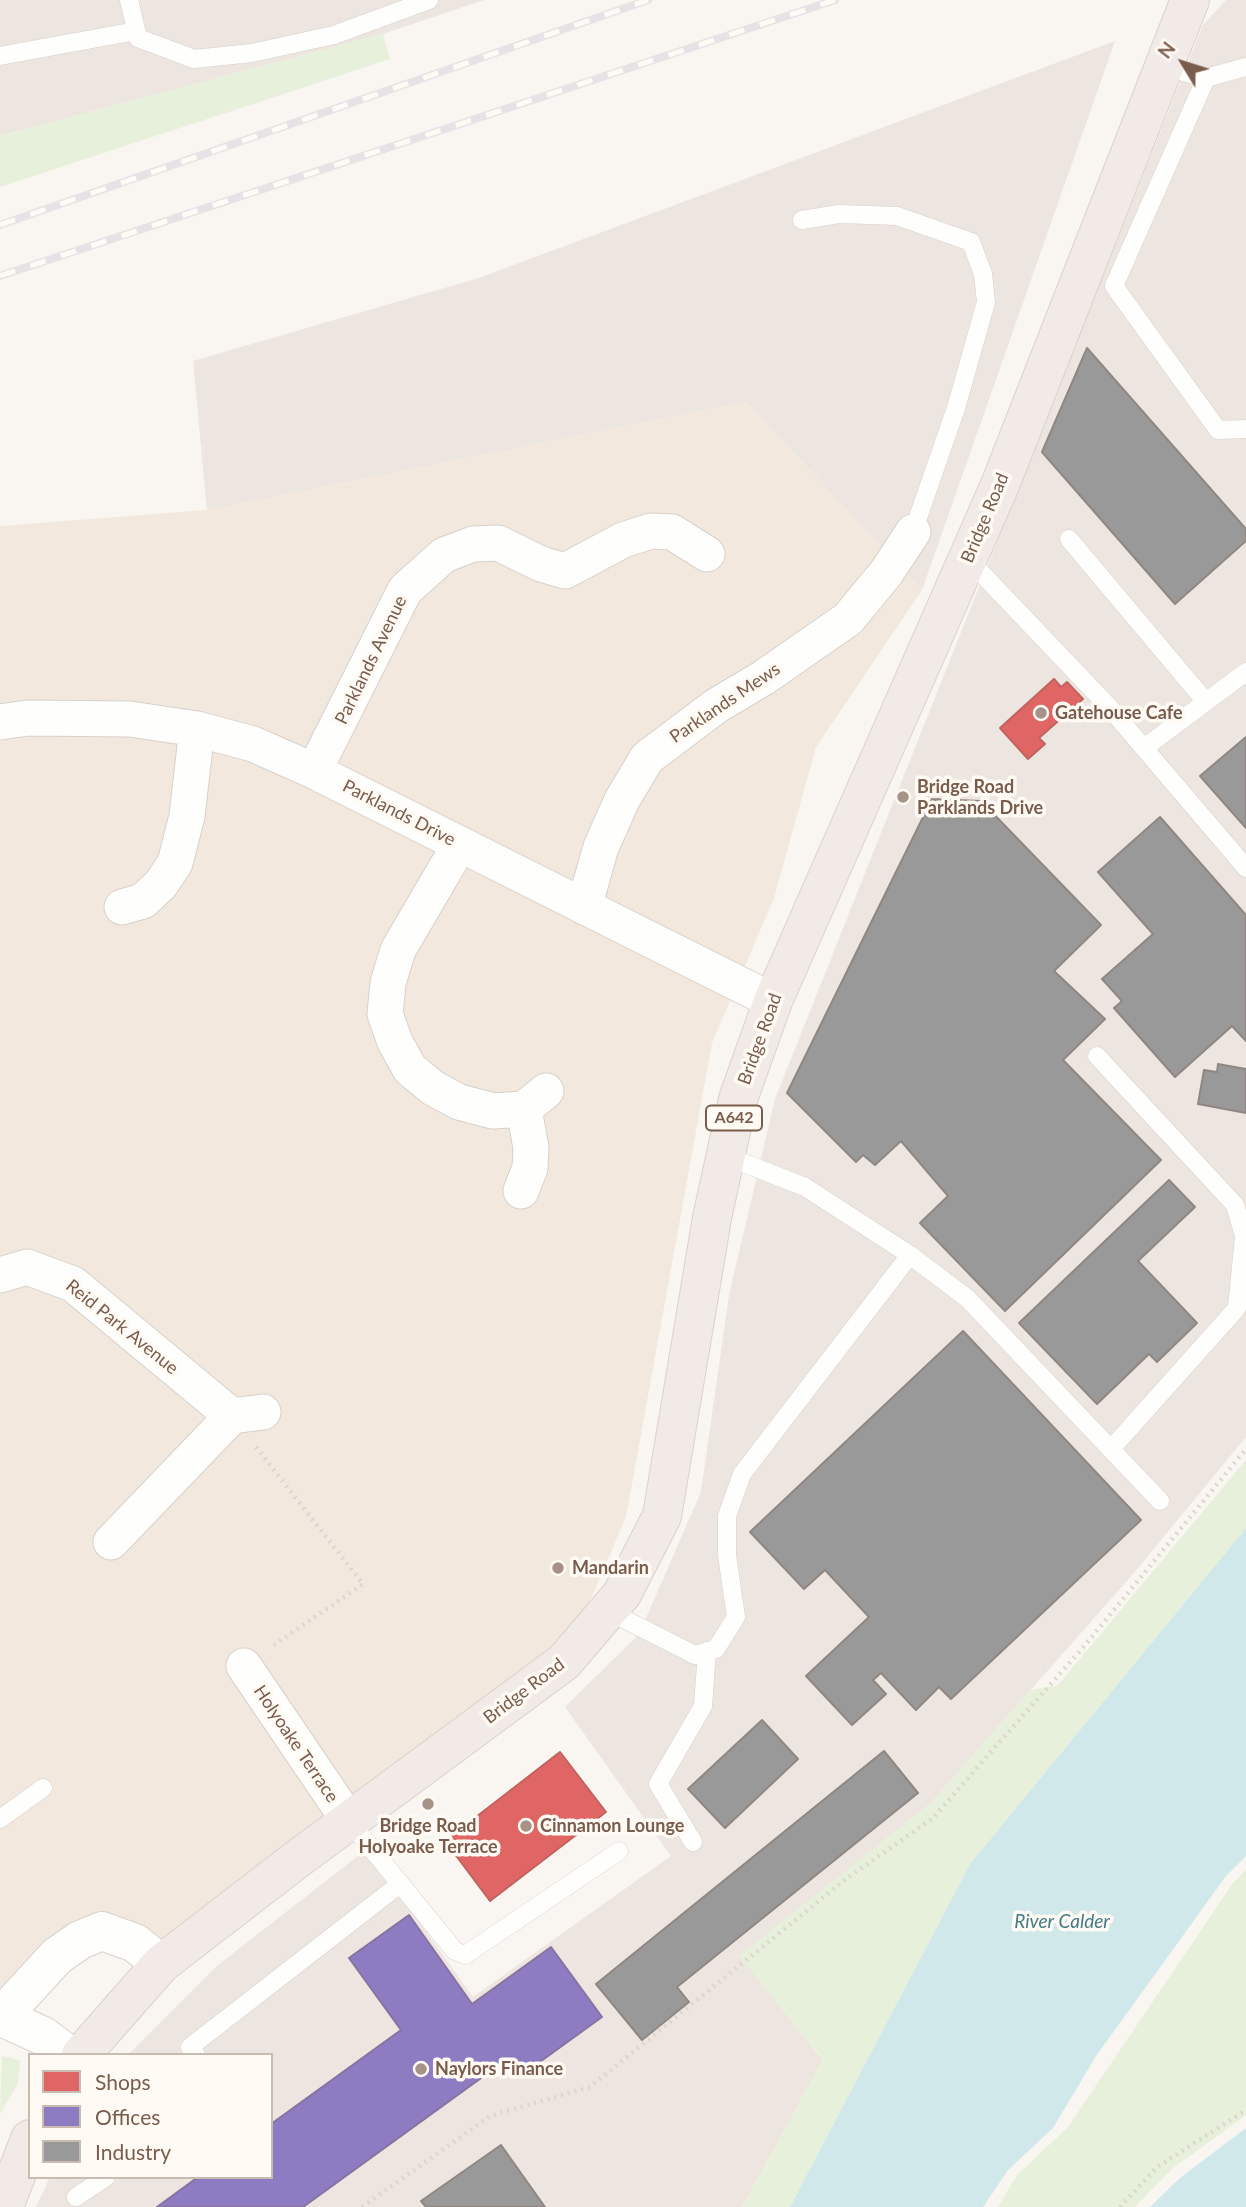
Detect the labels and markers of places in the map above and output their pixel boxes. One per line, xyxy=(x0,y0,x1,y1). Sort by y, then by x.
place label: Gatehouse Cafe xyxy=(1055,702,1183,724)
marker: Gatehouse Cafe xyxy=(1033,705,1049,721)
place label: Bridge Road Parklands Drive xyxy=(917,776,1043,818)
marker: Bridge Road Parklands Drive xyxy=(895,789,911,805)
place label: Mandarin xyxy=(572,1557,649,1579)
marker: Mandarin xyxy=(550,1560,566,1576)
marker: Bridge Road Holyoake Terrace xyxy=(420,1796,436,1812)
place label: Bridge Road Holyoake Terrace xyxy=(358,1815,498,1857)
place label: Cinnamon Lounge xyxy=(540,1815,684,1837)
marker: Cinnamon Lounge xyxy=(518,1818,534,1834)
place label: Naylors Finance xyxy=(435,2058,563,2080)
marker: Naylors Finance xyxy=(413,2061,429,2077)

